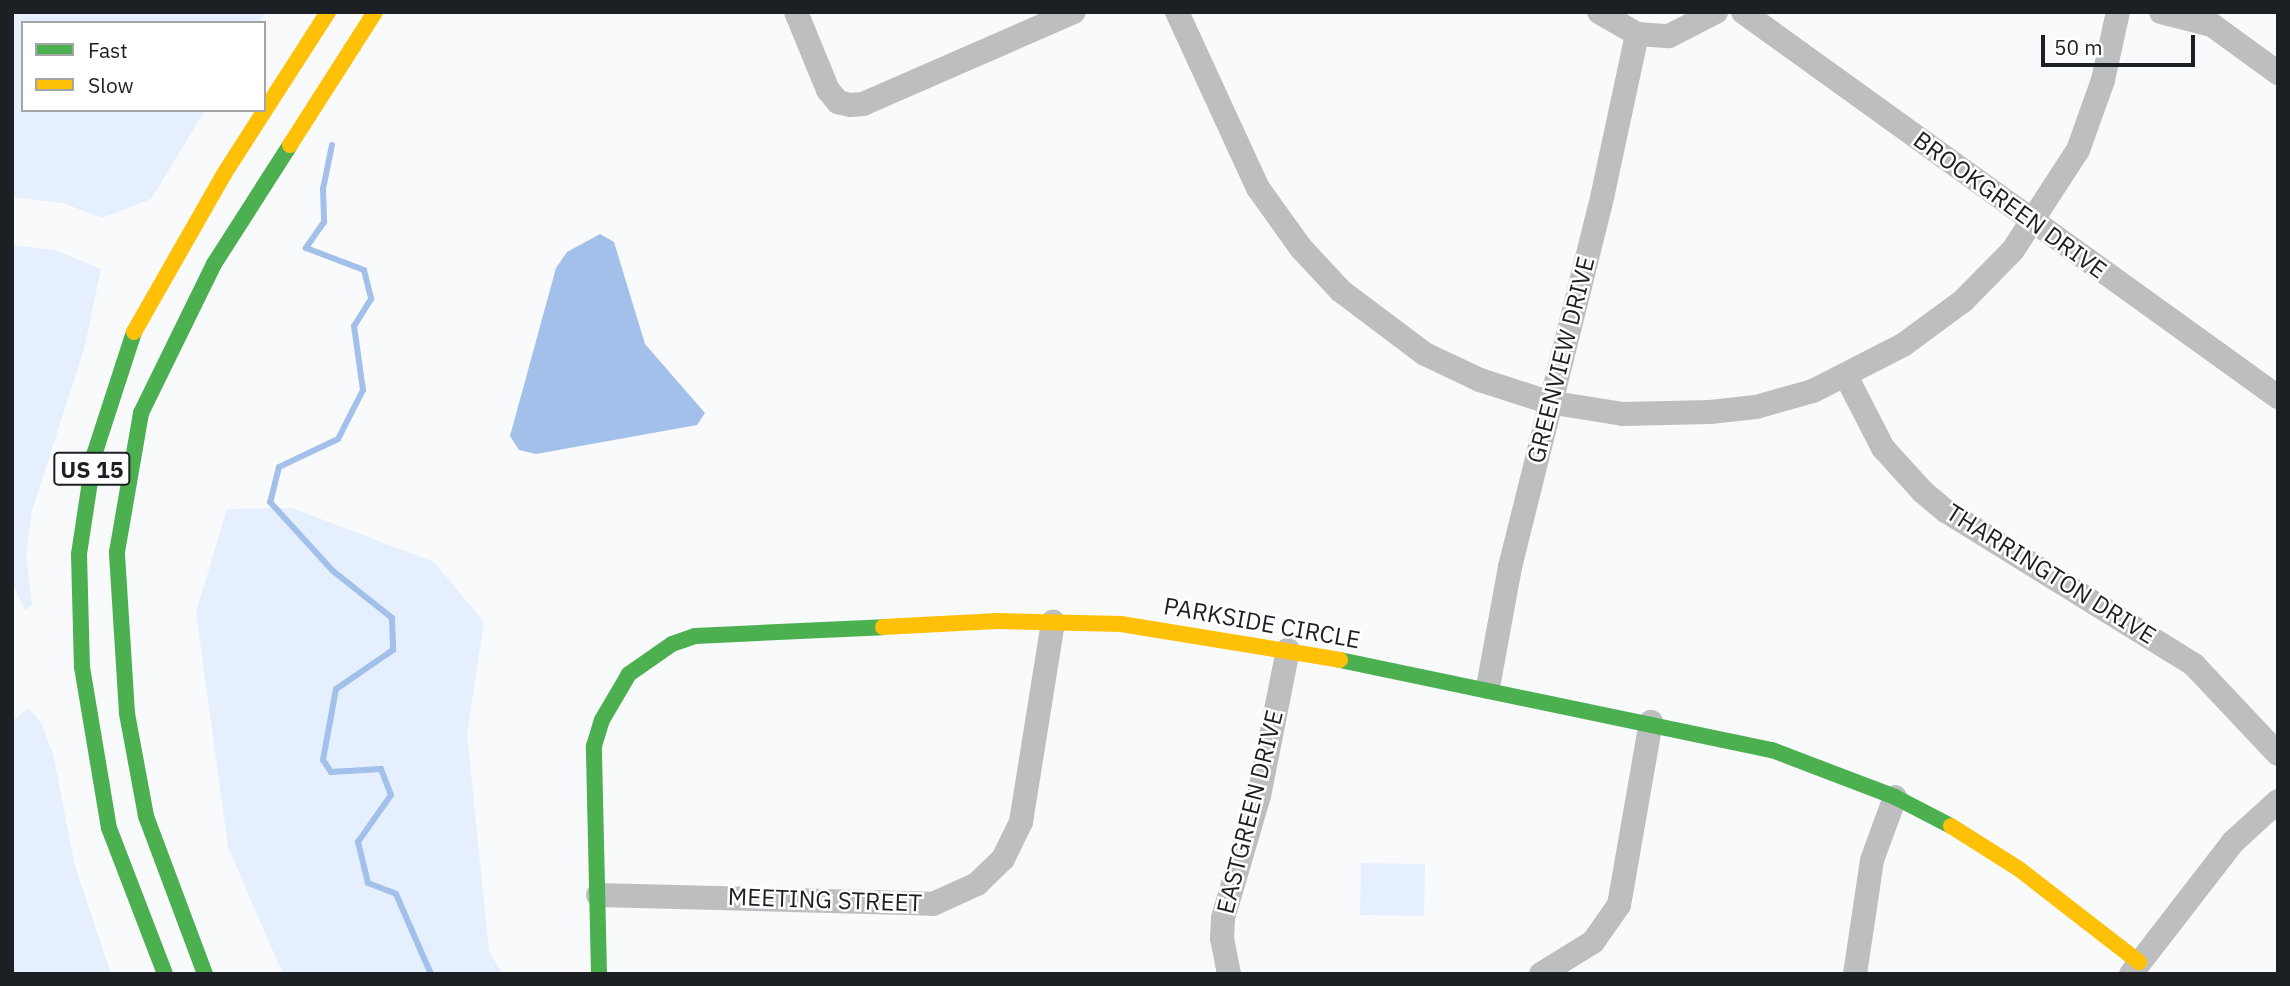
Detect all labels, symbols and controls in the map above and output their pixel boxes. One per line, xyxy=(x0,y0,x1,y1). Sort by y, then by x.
legend xyxy=(21,21,266,112)
scale bar xyxy=(2045,21,2199,65)
text: 50 m xyxy=(2054,33,2103,61)
text: Fast xyxy=(88,36,128,64)
text: Slow xyxy=(88,71,134,99)
street label: BROOKGREEN DRIVE xyxy=(1908,125,2112,285)
street label: GREENVIEW DRIVE xyxy=(1521,254,1601,466)
road number: US 15 xyxy=(52,449,132,489)
street label: THARRINGTON DRIVE xyxy=(1941,498,2161,650)
street label: PARKSIDE CIRCLE xyxy=(1161,592,1363,654)
street label: EASTGREEN DRIVE xyxy=(1211,707,1289,917)
street label: MEETING STREET xyxy=(727,882,923,918)

